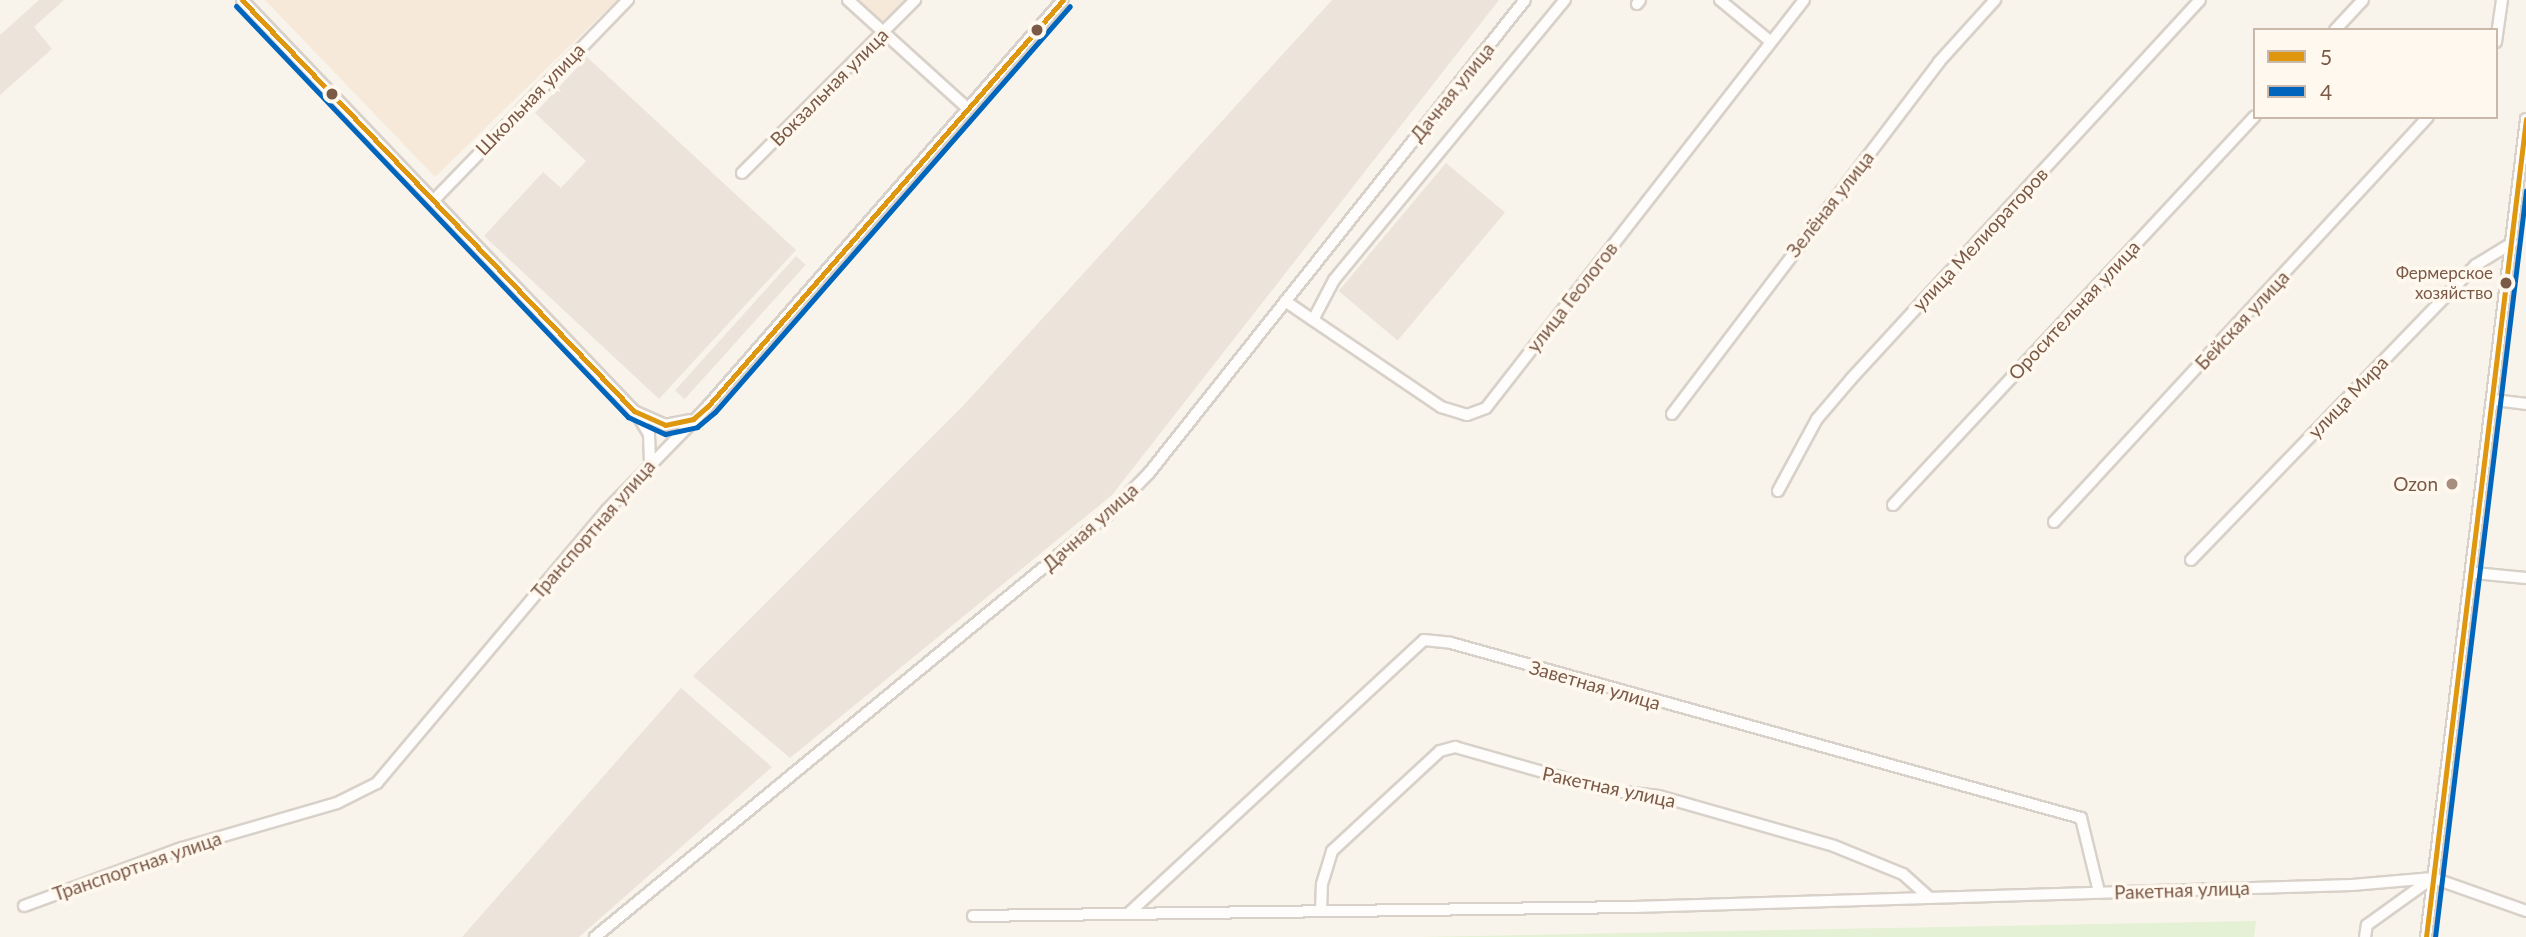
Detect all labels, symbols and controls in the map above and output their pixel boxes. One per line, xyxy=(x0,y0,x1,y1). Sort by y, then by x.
street label: Вокзальная улица xyxy=(765,23,893,151)
unlabelled marker xyxy=(1030,23,1044,37)
legend xyxy=(2253,28,2498,119)
street label: Школьная улица xyxy=(471,38,589,160)
street label: Дачная улица xyxy=(1405,38,1499,146)
text: 5 xyxy=(2320,44,2332,69)
text: 4 xyxy=(2320,79,2332,104)
unlabelled marker xyxy=(325,87,339,101)
street label: Зелёная улица xyxy=(1782,146,1878,262)
street label: улица Мелиораторов xyxy=(1908,163,2052,315)
street label: Оросительная улица xyxy=(2004,236,2144,384)
street label: улица Геологов xyxy=(1522,237,1622,357)
place label: Фермерское хозяйство xyxy=(2396,263,2493,303)
street label: Бейская улица xyxy=(2190,266,2294,374)
marker: Фермерское хозяйство xyxy=(2499,276,2513,290)
street label: улица Мира xyxy=(2303,351,2393,443)
street label: Транспортная улица xyxy=(526,455,660,603)
place label: Ozon xyxy=(2393,473,2438,495)
marker: Ozon xyxy=(2444,476,2460,492)
street label: Дачная улица xyxy=(1038,478,1142,576)
street label: Заветная улица xyxy=(1527,655,1663,715)
street label: Ракетная улица xyxy=(1540,762,1678,812)
street label: Транспортная улица xyxy=(50,826,224,906)
street label: Ракетная улица xyxy=(2114,876,2250,904)

